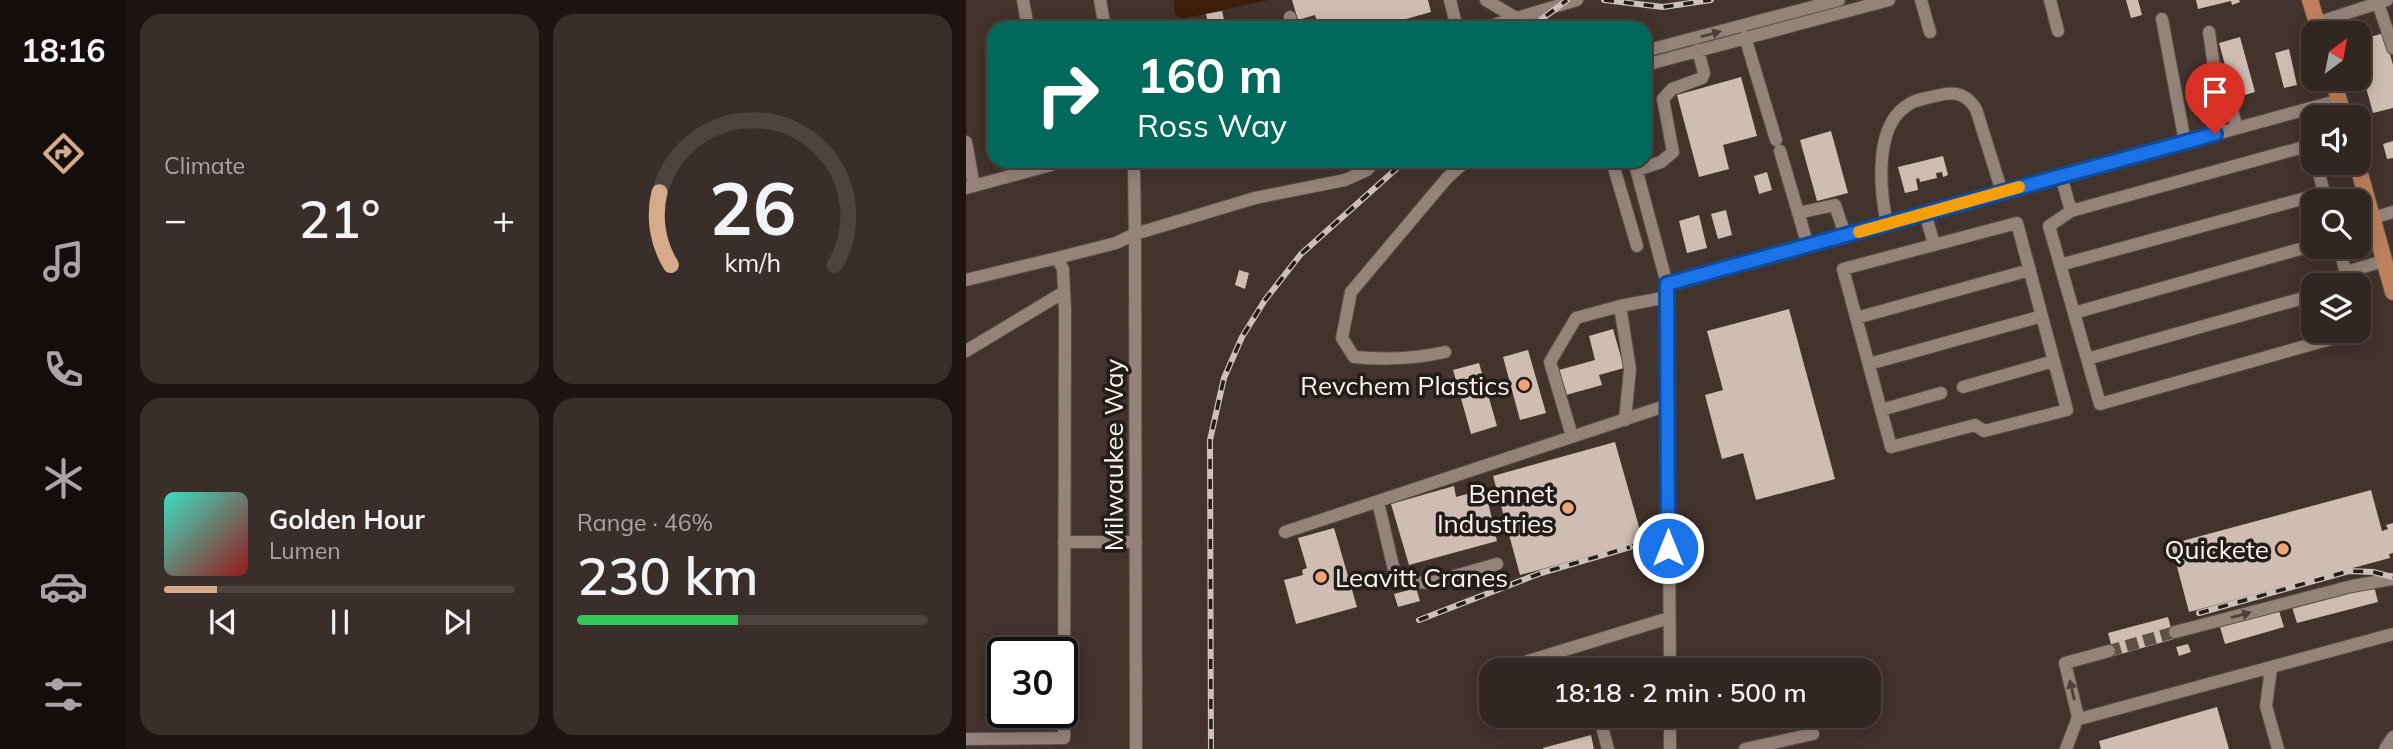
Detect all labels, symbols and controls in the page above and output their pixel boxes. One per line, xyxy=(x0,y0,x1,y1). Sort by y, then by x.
north arrow xyxy=(2301,21,2371,91)
map controls xyxy=(2301,21,2371,343)
one-way arrow xyxy=(1701,28,1722,38)
text: 18:16 xyxy=(21,30,105,70)
text: 160 m xyxy=(1137,44,1283,105)
icon: right xyxy=(1022,49,1113,140)
pin xyxy=(2185,62,2245,134)
icon: arrive xyxy=(2196,73,2234,111)
text: Ross Way xyxy=(1137,105,1287,145)
button: sound xyxy=(2301,105,2371,175)
icon: directions xyxy=(39,129,88,178)
text: Climate xyxy=(164,151,245,180)
text: 26 xyxy=(709,162,796,253)
text: 21° xyxy=(299,186,380,251)
button: search xyxy=(2301,189,2371,259)
text: − xyxy=(164,195,187,243)
text: + xyxy=(492,195,515,243)
icon: music xyxy=(39,237,88,286)
text: km/h xyxy=(724,247,781,278)
button: layers xyxy=(2301,273,2371,343)
icon: phone xyxy=(39,345,88,394)
street label: Milwaukee Way xyxy=(1097,359,1130,551)
place label: Revchem Plastics xyxy=(1300,369,1510,402)
marker: Revchem Plastics xyxy=(1516,377,1532,393)
icon: climate xyxy=(39,454,88,503)
place label: Bennet Industries xyxy=(1437,477,1554,540)
marker: Bennet Industries xyxy=(1560,500,1576,516)
text: Golden Hour xyxy=(269,503,425,536)
text: Range · 46% xyxy=(577,508,713,537)
position arrow xyxy=(1631,511,1705,585)
place label: Quickete xyxy=(2165,533,2269,566)
text: Lumen xyxy=(269,536,341,565)
marker: Quickete xyxy=(2275,541,2291,557)
text: 230 km xyxy=(577,543,758,608)
place label: Leavitt Cranes xyxy=(1335,561,1508,594)
icon: car xyxy=(39,562,88,611)
marker: Leavitt Cranes xyxy=(1313,569,1329,585)
icon: previous xyxy=(204,603,242,641)
icon: pause xyxy=(321,603,359,641)
icon: next xyxy=(438,603,476,641)
one-way arrow xyxy=(2231,609,2253,620)
speed limit sign: 30 xyxy=(987,637,1078,728)
icon: filters xyxy=(39,670,88,719)
text: 18:18 · 2 min · 500 m xyxy=(1553,676,1807,709)
one-way arrow xyxy=(2066,679,2077,701)

